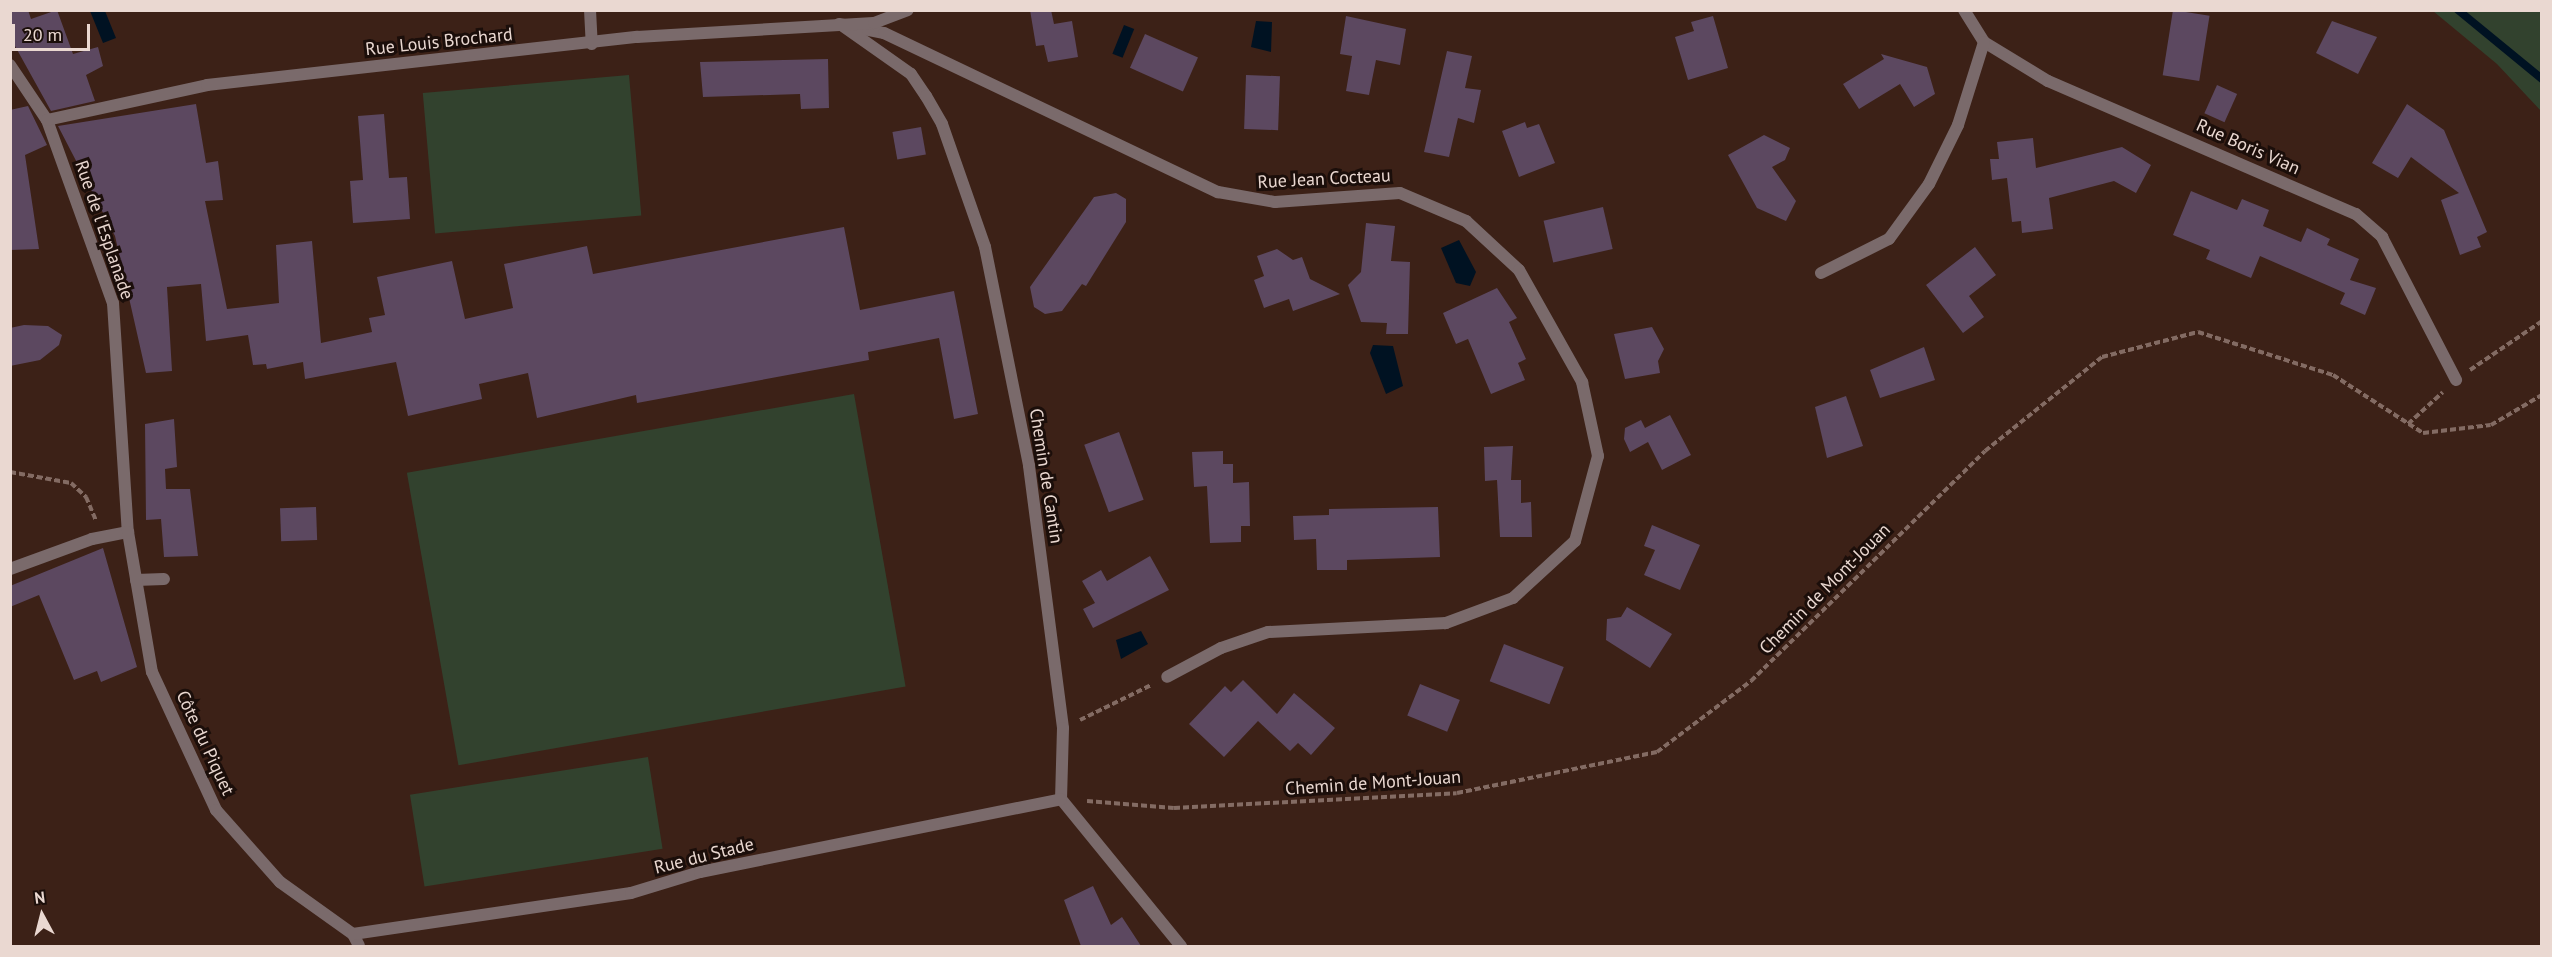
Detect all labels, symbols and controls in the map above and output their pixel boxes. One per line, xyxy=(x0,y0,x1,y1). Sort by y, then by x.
scale bar xyxy=(15,12,93,50)
text: 20 m xyxy=(23,23,62,46)
street label: Rue Louis Brochard xyxy=(364,24,514,60)
street label: Rue Boris Vian xyxy=(2193,114,2303,180)
street label: Rue de l'Esplanade xyxy=(70,158,138,302)
street label: Rue Jean Cocteau xyxy=(1257,165,1391,193)
street label: Chemin de Cantin xyxy=(1025,407,1067,545)
street label: Chemin de Mont-Jouan xyxy=(1755,519,1895,659)
street label: Côte du Piquet xyxy=(171,687,239,799)
street label: Chemin de Mont-Jouan xyxy=(1284,766,1462,800)
street label: Rue du Stade xyxy=(652,833,756,879)
north arrow xyxy=(12,885,72,945)
text: N xyxy=(33,887,46,908)

